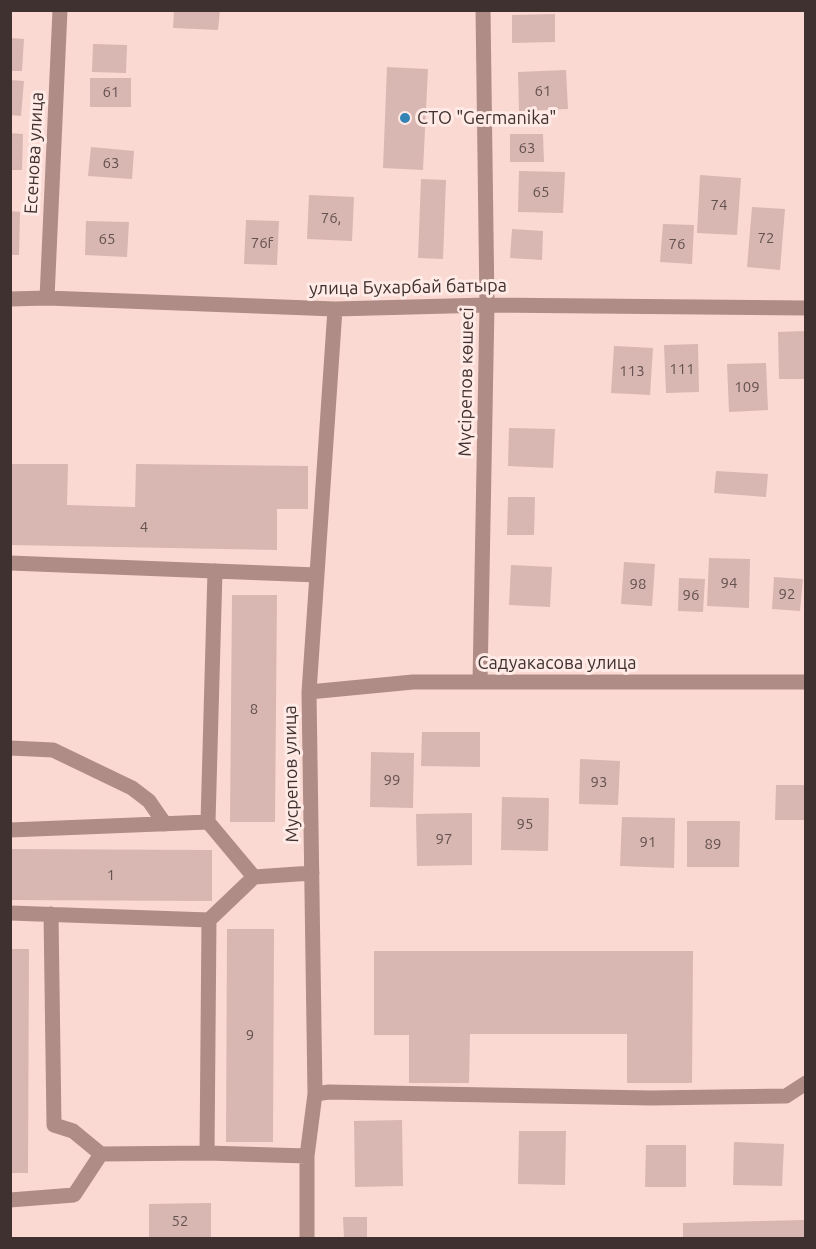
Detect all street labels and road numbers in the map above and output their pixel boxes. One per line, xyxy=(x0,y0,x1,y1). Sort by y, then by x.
street label: Есенова улица xyxy=(20,92,48,214)
street label: улица Бухарбай батыра xyxy=(309,274,507,300)
street label: Мүсірепов көшесі xyxy=(454,307,478,457)
street label: Садуакасова улица xyxy=(477,652,637,674)
street label: Мусрепов улица xyxy=(279,705,303,843)

